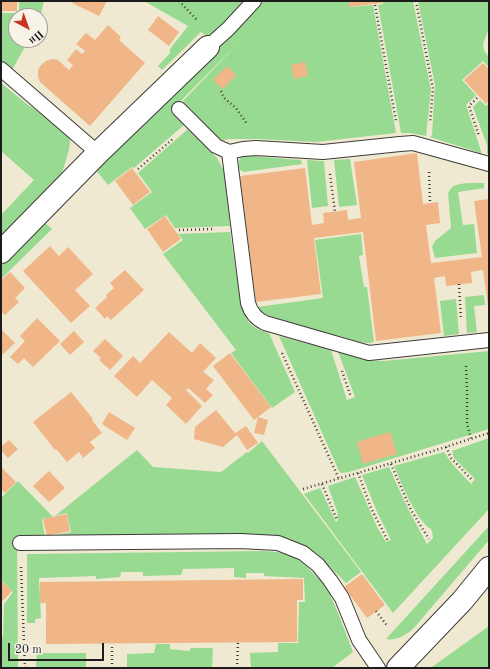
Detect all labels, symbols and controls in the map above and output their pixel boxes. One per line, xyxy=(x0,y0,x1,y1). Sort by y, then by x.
north arrow xyxy=(8,8,48,48)
text: Пн xyxy=(26,28,45,46)
scale bar xyxy=(10,635,106,661)
text: 20 m xyxy=(15,644,42,656)

